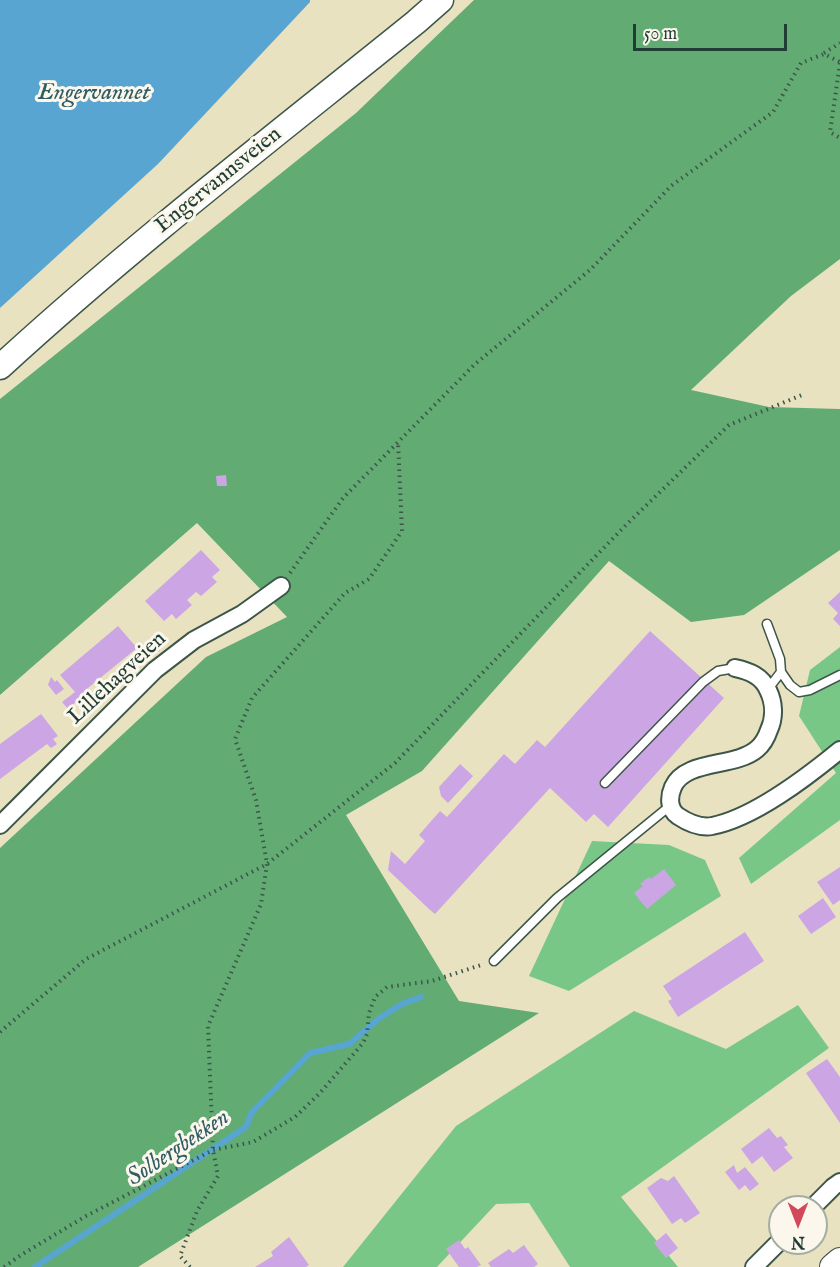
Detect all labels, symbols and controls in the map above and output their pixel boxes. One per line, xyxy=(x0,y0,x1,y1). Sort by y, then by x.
scale bar xyxy=(636,12,790,50)
text: 50 m xyxy=(644,23,677,46)
water label: Engervannet xyxy=(38,80,150,108)
street label: Engervannsveien xyxy=(151,122,287,240)
street label: Lillehagveien xyxy=(63,627,173,731)
water label: Solbergbekken xyxy=(122,1104,236,1194)
north arrow xyxy=(768,1195,828,1255)
text: N xyxy=(791,1231,805,1251)

